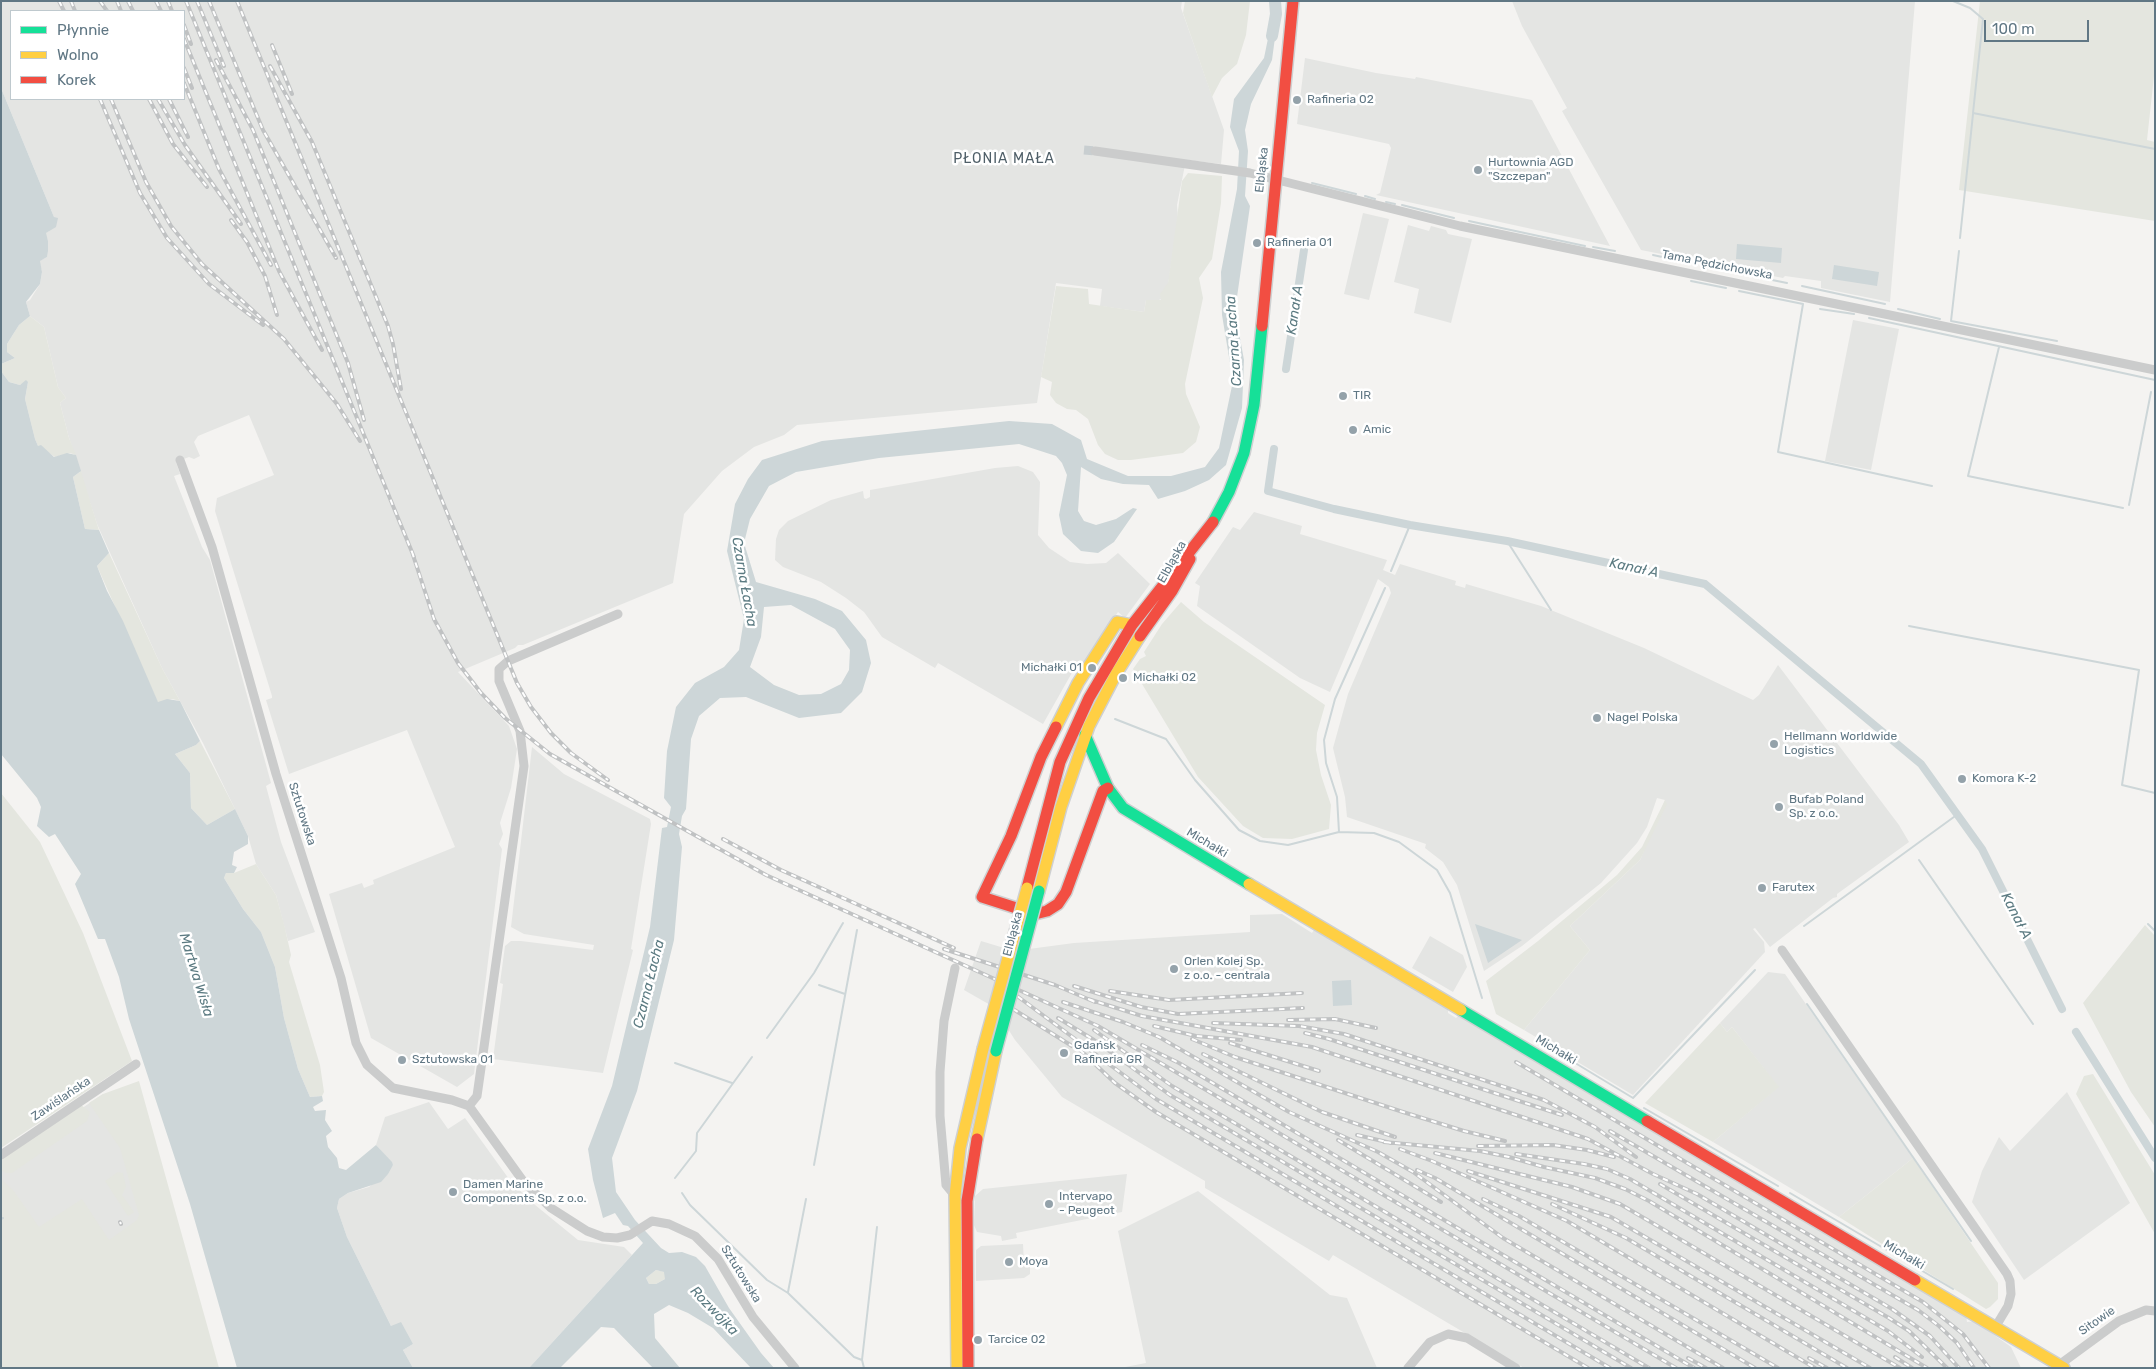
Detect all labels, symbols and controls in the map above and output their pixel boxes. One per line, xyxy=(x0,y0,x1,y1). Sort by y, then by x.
legend xyxy=(10,10,185,100)
scale bar xyxy=(1986,10,2091,42)
text: 100 m xyxy=(1992,20,2034,38)
text: Płynnie xyxy=(57,21,109,39)
text: Wolno xyxy=(57,46,99,64)
text: Korek xyxy=(57,71,96,89)
place label: Rafineria 02 xyxy=(1307,93,1374,107)
marker: Rafineria 02 xyxy=(1291,94,1303,106)
street label: Elbląska xyxy=(1252,147,1272,193)
district label: PŁONIA MAŁA xyxy=(952,151,1056,167)
place label: Hurtownia AGD "Szczepan" xyxy=(1488,156,1573,184)
marker: Hurtownia AGD "Szczepan" xyxy=(1472,164,1484,176)
place label: Rafineria 01 xyxy=(1267,236,1332,250)
marker: Rafineria 01 xyxy=(1251,237,1263,249)
street label: Tama Pędzichowska xyxy=(1661,247,1773,283)
water label: Kanał A xyxy=(1283,284,1307,336)
water label: Czarna Łacha xyxy=(1222,295,1246,387)
place label: TIR xyxy=(1353,389,1371,403)
marker: TIR xyxy=(1337,390,1349,402)
place label: Amic xyxy=(1363,423,1391,437)
marker: Amic xyxy=(1347,424,1359,436)
water label: Czarna Łacha xyxy=(728,536,760,628)
street label: Elbląska xyxy=(1155,539,1189,585)
water label: Kanał A xyxy=(1608,555,1660,581)
place label: Michałki 01 xyxy=(1021,661,1082,675)
marker: Michałki 01 xyxy=(1086,662,1098,674)
place label: Michałki 02 xyxy=(1133,671,1196,685)
marker: Michałki 02 xyxy=(1117,672,1129,684)
place label: Nagel Polska xyxy=(1607,711,1678,725)
marker: Nagel Polska xyxy=(1591,712,1603,724)
place label: Hellmann Worldwide Logistics xyxy=(1784,730,1897,758)
marker: Hellmann Worldwide Logistics xyxy=(1768,738,1780,750)
place label: Komora K-2 xyxy=(1972,772,2036,786)
marker: Komora K-2 xyxy=(1956,773,1968,785)
street label: Sztutowska xyxy=(285,781,319,847)
place label: Bufab Poland Sp. z o.o. xyxy=(1789,793,1864,821)
marker: Bufab Poland Sp. z o.o. xyxy=(1773,801,1785,813)
street label: Michałki xyxy=(1184,825,1230,861)
place label: Farutex xyxy=(1772,881,1815,895)
marker: Farutex xyxy=(1756,882,1768,894)
water label: Kanał A xyxy=(1997,890,2035,942)
street label: Elbląska xyxy=(1000,910,1026,958)
water label: Martwa Wisła xyxy=(175,931,217,1019)
water label: Czarna Łacha xyxy=(630,938,668,1030)
place label: Orlen Kolej Sp. z o.o. - centrala xyxy=(1184,955,1270,983)
marker: Orlen Kolej Sp. z o.o. - centrala xyxy=(1168,963,1180,975)
street label: Michałki xyxy=(1533,1032,1579,1068)
place label: Gdańsk Rafineria GR xyxy=(1074,1039,1142,1067)
marker: Gdańsk Rafineria GR xyxy=(1058,1047,1070,1059)
place label: Sztutowska 01 xyxy=(412,1053,493,1067)
marker: Sztutowska 01 xyxy=(396,1054,408,1066)
street label: Zawiślańska xyxy=(29,1074,93,1124)
place label: Damen Marine Components Sp. z o.o. xyxy=(463,1178,587,1206)
marker: Damen Marine Components Sp. z o.o. xyxy=(447,1186,459,1198)
place label: Intervapo - Peugeot xyxy=(1059,1190,1115,1218)
marker: Intervapo - Peugeot xyxy=(1043,1198,1055,1210)
street label: Michałki xyxy=(1881,1237,1927,1273)
street label: Sztutowska xyxy=(718,1243,764,1305)
place label: Moya xyxy=(1019,1255,1048,1269)
marker: Moya xyxy=(1003,1256,1015,1268)
water label: Rozwójka xyxy=(686,1283,742,1339)
street label: Sitowie xyxy=(2076,1303,2118,1339)
place label: Tarcice 02 xyxy=(988,1333,1045,1347)
marker: Tarcice 02 xyxy=(972,1334,984,1346)

